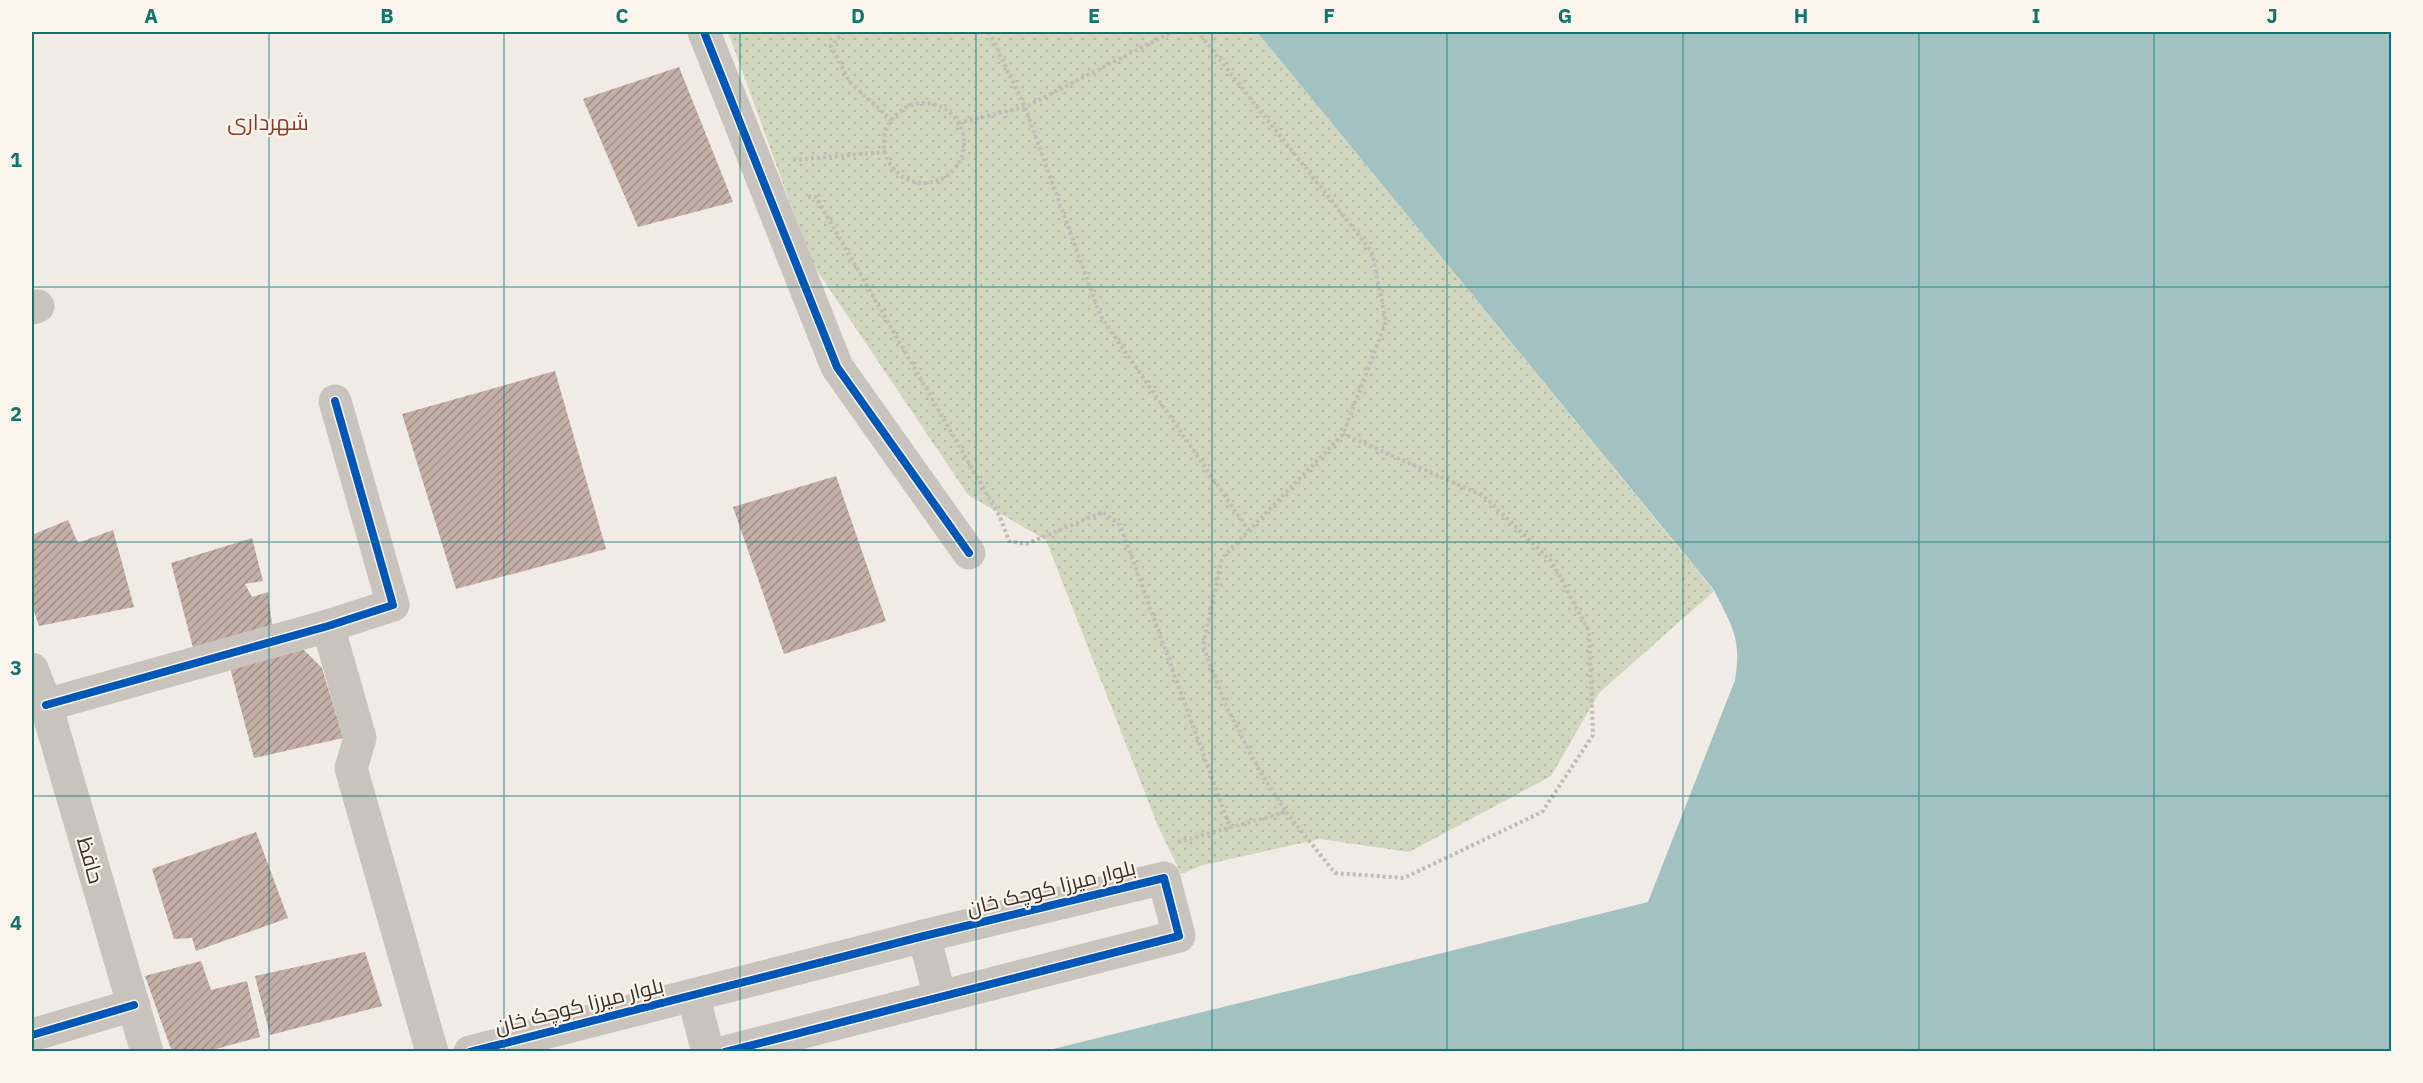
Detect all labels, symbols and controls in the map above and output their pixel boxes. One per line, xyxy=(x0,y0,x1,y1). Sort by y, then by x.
text: A xyxy=(144,2,158,29)
text: B xyxy=(380,2,394,29)
text: C xyxy=(615,2,629,29)
text: D xyxy=(851,2,865,29)
text: E xyxy=(1088,2,1100,29)
text: F xyxy=(1323,2,1335,29)
text: G xyxy=(1558,2,1572,29)
text: H xyxy=(1794,2,1808,29)
text: I xyxy=(2032,2,2040,29)
text: J xyxy=(2266,2,2278,29)
district label: شهرداری xyxy=(227,107,309,136)
text: 1 xyxy=(10,146,22,173)
text: 2 xyxy=(10,400,22,427)
text: 3 xyxy=(10,654,22,681)
street label: حافظ xyxy=(71,833,111,887)
street label: بلوار میرزا کوچک خان xyxy=(964,852,1139,923)
text: 4 xyxy=(10,909,22,936)
street label: بلوار میرزا کوچک خان xyxy=(492,970,667,1041)

